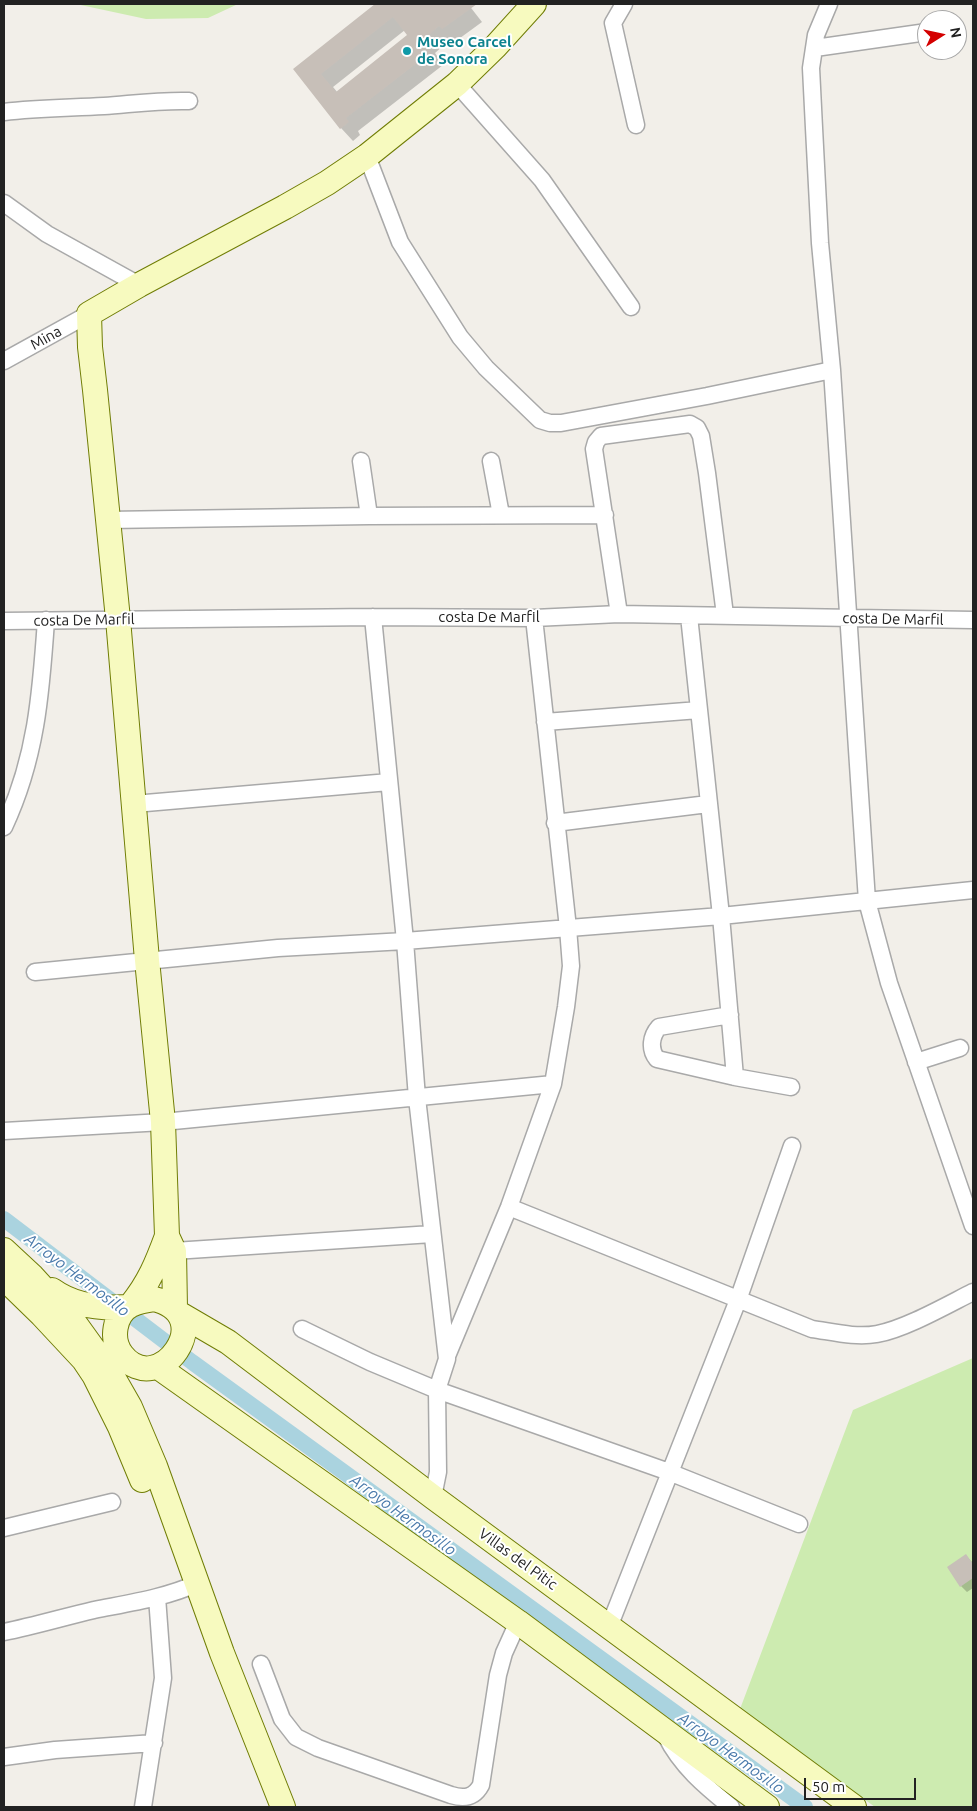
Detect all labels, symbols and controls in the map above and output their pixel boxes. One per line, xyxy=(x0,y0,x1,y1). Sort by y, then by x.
north arrow xyxy=(917,10,967,60)
text: N xyxy=(947,26,965,39)
place label: Museo Carcel de Sonora xyxy=(417,33,512,68)
marker: Museo Carcel de Sonora xyxy=(401,45,413,57)
street label: Mina xyxy=(27,322,65,354)
street label: costa De Marfil xyxy=(438,608,540,626)
street label: costa De Marfil xyxy=(842,609,944,629)
street label: costa De Marfil xyxy=(33,610,135,630)
water label: Arroyo Hermosillo xyxy=(21,1229,133,1321)
water label: Arroyo Hermosillo xyxy=(346,1470,460,1560)
street label: Villas del Pitic xyxy=(475,1524,561,1594)
water label: Arroyo Hermosillo xyxy=(674,1708,788,1798)
scale bar xyxy=(807,1768,920,1800)
text: 50 m xyxy=(812,1778,845,1795)

